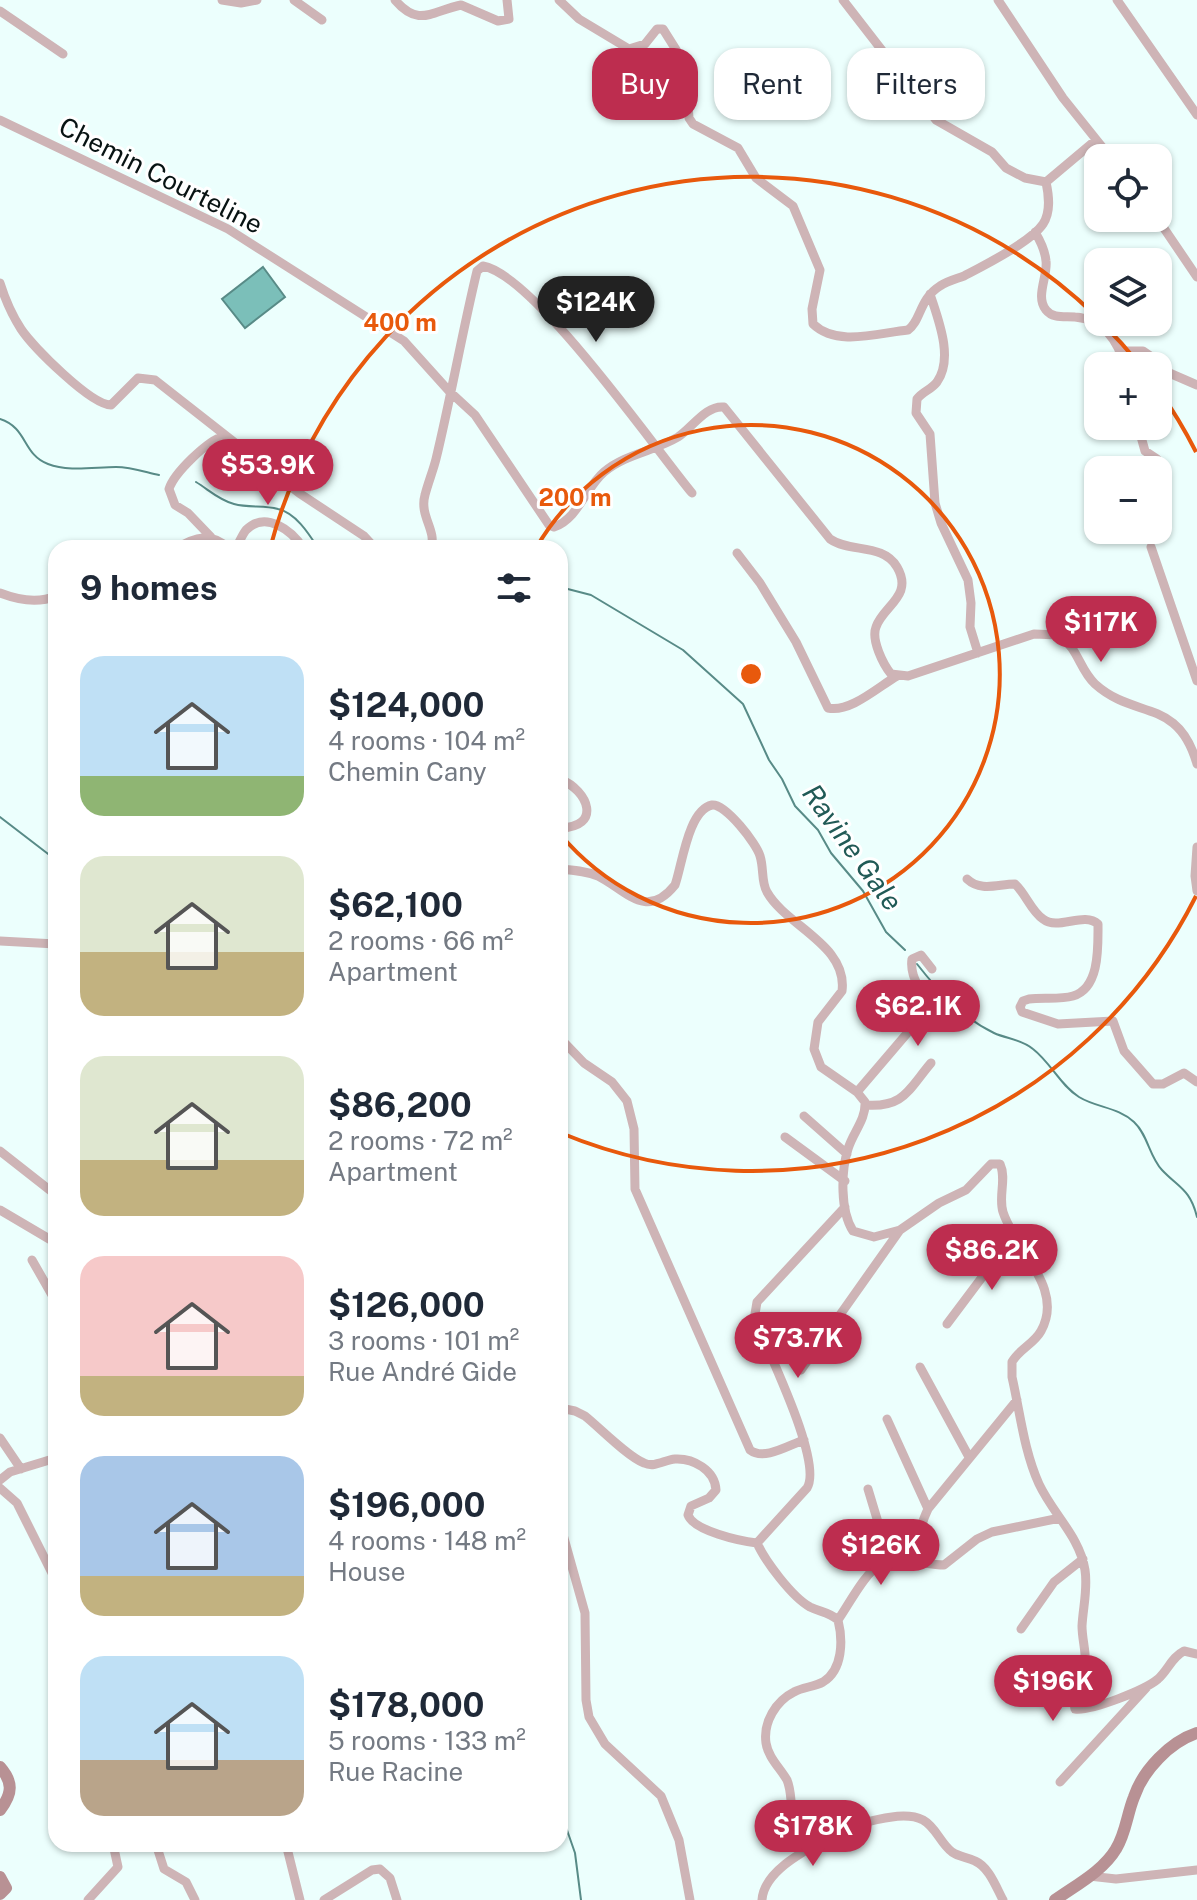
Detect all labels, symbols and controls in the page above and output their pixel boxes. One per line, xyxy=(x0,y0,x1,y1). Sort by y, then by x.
chip: Buy xyxy=(592,48,698,120)
chip: Rent xyxy=(714,48,831,120)
chip: Filters xyxy=(847,48,985,120)
street label: Chemin Courteline xyxy=(54,110,268,240)
map controls xyxy=(1084,144,1172,544)
button: locate xyxy=(1084,144,1172,232)
button: layers xyxy=(1084,248,1172,336)
pin: $124K xyxy=(540,276,652,344)
text: $124K xyxy=(555,286,637,317)
text: 400 m xyxy=(363,308,437,336)
button: + xyxy=(1084,352,1172,440)
pin: $53.9K xyxy=(203,439,333,507)
text: $53.9K xyxy=(220,449,316,480)
button: − xyxy=(1084,456,1172,544)
text: 200 m xyxy=(538,483,612,511)
icon: filters xyxy=(492,566,536,610)
text: 9 homes xyxy=(80,568,218,608)
pin: $117K xyxy=(1045,596,1157,664)
text: $117K xyxy=(1064,606,1138,637)
centre of rings xyxy=(737,660,765,688)
text: $124,000 xyxy=(328,685,485,725)
icon: home xyxy=(144,688,240,784)
text: 4 rooms · 104 m² xyxy=(328,725,525,756)
text: Chemin Cany xyxy=(328,756,487,787)
water label: Ravine Gale xyxy=(796,777,910,917)
text: $62,100 xyxy=(328,885,463,925)
icon: home xyxy=(144,888,240,984)
text: 2 rooms · 66 m² xyxy=(328,925,514,956)
text: Apartment xyxy=(328,956,458,987)
pin: $62.1K xyxy=(853,980,983,1048)
text: $62.1K xyxy=(874,990,962,1021)
text: $86,200 xyxy=(328,1085,472,1125)
icon: home xyxy=(144,1088,240,1184)
text: 2 rooms · 72 m² xyxy=(328,1125,513,1156)
text: Apartment xyxy=(328,1156,458,1187)
pin: $86.2K xyxy=(927,1224,1057,1292)
text: $86.2K xyxy=(945,1234,1039,1265)
text: $126,000 xyxy=(328,1285,485,1325)
icon: home xyxy=(144,1288,240,1384)
pin: $73.7K xyxy=(733,1312,863,1380)
text: $73.7K xyxy=(753,1322,843,1353)
text: 3 rooms · 101 m² xyxy=(328,1325,519,1356)
text: Rue André Gide xyxy=(328,1356,517,1387)
text: $196,000 xyxy=(328,1485,485,1525)
icon: home xyxy=(144,1488,240,1584)
pin: $126K xyxy=(825,1519,937,1587)
text: 4 rooms · 148 m² xyxy=(328,1525,526,1556)
text: $126K xyxy=(840,1529,922,1560)
text: House xyxy=(328,1556,405,1587)
pin: $196K xyxy=(997,1655,1109,1723)
text: $196K xyxy=(1012,1665,1094,1696)
text: $178,000 xyxy=(328,1685,484,1725)
icon: home xyxy=(144,1688,240,1784)
text: 5 rooms · 133 m² xyxy=(328,1725,526,1756)
text: Rue Racine xyxy=(328,1756,463,1787)
pin: $178K xyxy=(757,1800,869,1868)
text: $178K xyxy=(773,1810,853,1841)

